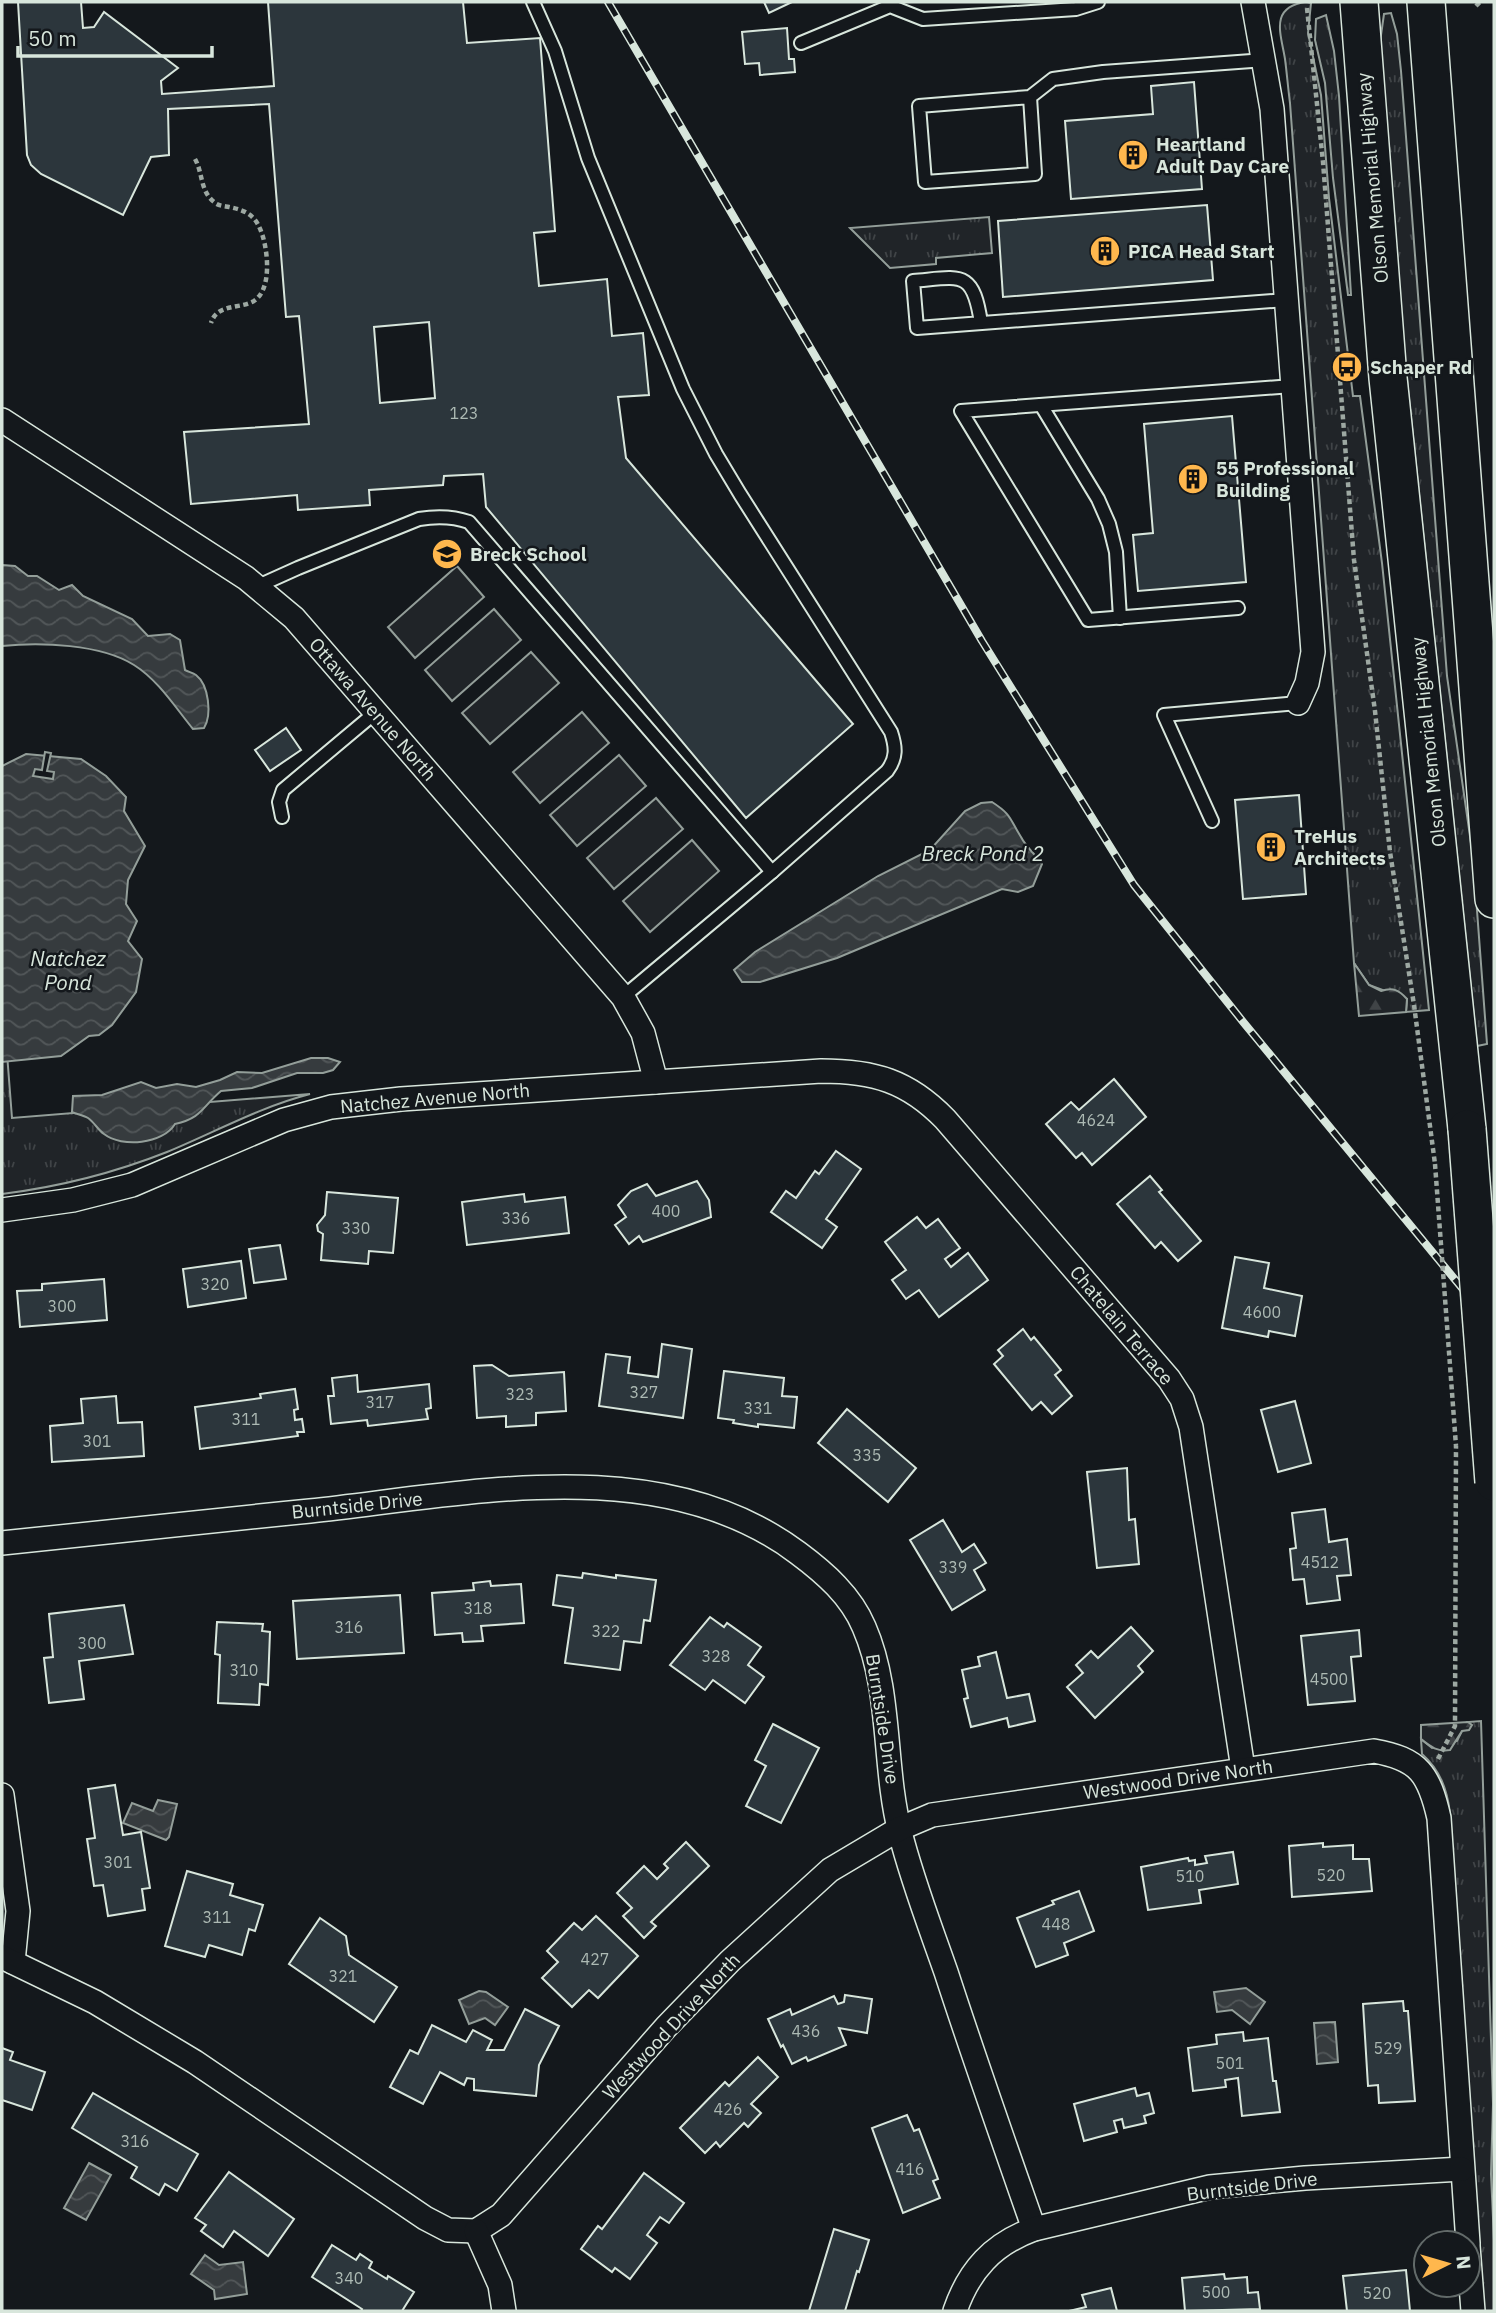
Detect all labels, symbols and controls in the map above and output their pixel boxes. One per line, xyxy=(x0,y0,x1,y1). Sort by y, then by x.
scale bar xyxy=(18,14,212,58)
text: 50 m xyxy=(28,24,77,52)
street label: Olson Memorial Highway xyxy=(1351,71,1393,284)
place label: Heartland Adult Day Care xyxy=(1156,132,1289,178)
building icon: Heartland Adult Day Care xyxy=(1116,138,1150,172)
building icon: PICA Head Start xyxy=(1088,234,1122,268)
place label: PICA Head Start xyxy=(1128,239,1275,263)
bus stop icon: Schaper Rd xyxy=(1330,350,1364,384)
place label: Schaper Rd xyxy=(1370,355,1472,379)
house number: 123 xyxy=(450,403,478,423)
place label: 55 Professional Building xyxy=(1216,456,1355,502)
building icon: 55 Professional Building xyxy=(1176,462,1210,496)
school or university icon: Breck School xyxy=(430,537,464,571)
place label: Breck School xyxy=(470,542,587,566)
street label: Ottawa Avenue North xyxy=(304,632,442,786)
street label: Olson Memorial Highway xyxy=(1405,635,1451,848)
place label: TreHus Architects xyxy=(1294,824,1386,870)
building icon: TreHus Architects xyxy=(1254,830,1288,864)
water label: Breck Pond 2 xyxy=(922,839,1044,867)
water label: Natchez Pond xyxy=(30,944,106,996)
street label: Natchez Avenue North xyxy=(339,1078,531,1118)
house number: 4624 xyxy=(1077,1110,1115,1130)
house number: 400 xyxy=(652,1201,680,1221)
house number: 336 xyxy=(502,1208,530,1228)
house number: 330 xyxy=(342,1218,370,1238)
street label: Chatelain Terrace xyxy=(1065,1260,1179,1390)
house number: 320 xyxy=(201,1274,229,1294)
house number: 300 xyxy=(48,1296,76,1316)
house number: 4600 xyxy=(1243,1302,1281,1322)
house number: 327 xyxy=(630,1382,658,1402)
house number: 323 xyxy=(506,1384,534,1404)
house number: 317 xyxy=(366,1392,394,1412)
house number: 331 xyxy=(744,1398,772,1418)
house number: 311 xyxy=(232,1409,260,1429)
house number: 301 xyxy=(83,1431,111,1451)
house number: 335 xyxy=(853,1445,881,1465)
street label: Burntside Drive xyxy=(290,1486,424,1524)
house number: 4512 xyxy=(1301,1552,1339,1572)
house number: 339 xyxy=(939,1557,967,1577)
house number: 318 xyxy=(464,1598,492,1618)
house number: 316 xyxy=(335,1617,363,1637)
house number: 322 xyxy=(592,1621,620,1641)
house number: 300 xyxy=(78,1633,106,1653)
house number: 328 xyxy=(702,1646,730,1666)
street label: Burntside Drive xyxy=(861,1652,905,1786)
house number: 310 xyxy=(230,1660,258,1680)
house number: 4500 xyxy=(1310,1669,1348,1689)
street label: Westwood Drive North xyxy=(1082,1754,1274,1804)
house number: 301 xyxy=(104,1852,132,1872)
house number: 520 xyxy=(1317,1865,1345,1885)
house number: 510 xyxy=(1176,1866,1204,1886)
house number: 311 xyxy=(203,1907,231,1927)
house number: 448 xyxy=(1042,1914,1070,1934)
street label: Westwood Drive North xyxy=(597,1948,745,2104)
house number: 427 xyxy=(581,1949,609,1969)
house number: 321 xyxy=(329,1966,357,1986)
house number: 436 xyxy=(792,2021,820,2041)
house number: 529 xyxy=(1374,2038,1402,2058)
house number: 501 xyxy=(1216,2053,1244,2073)
house number: 426 xyxy=(714,2099,742,2119)
house number: 316 xyxy=(121,2131,149,2151)
house number: 416 xyxy=(896,2159,924,2179)
street label: Burntside Drive xyxy=(1185,2166,1319,2206)
north arrow xyxy=(1412,2229,1482,2299)
text: N xyxy=(1451,2255,1476,2270)
house number: 340 xyxy=(335,2268,363,2288)
house number: 500 xyxy=(1202,2282,1230,2302)
house number: 520 xyxy=(1363,2283,1391,2303)

